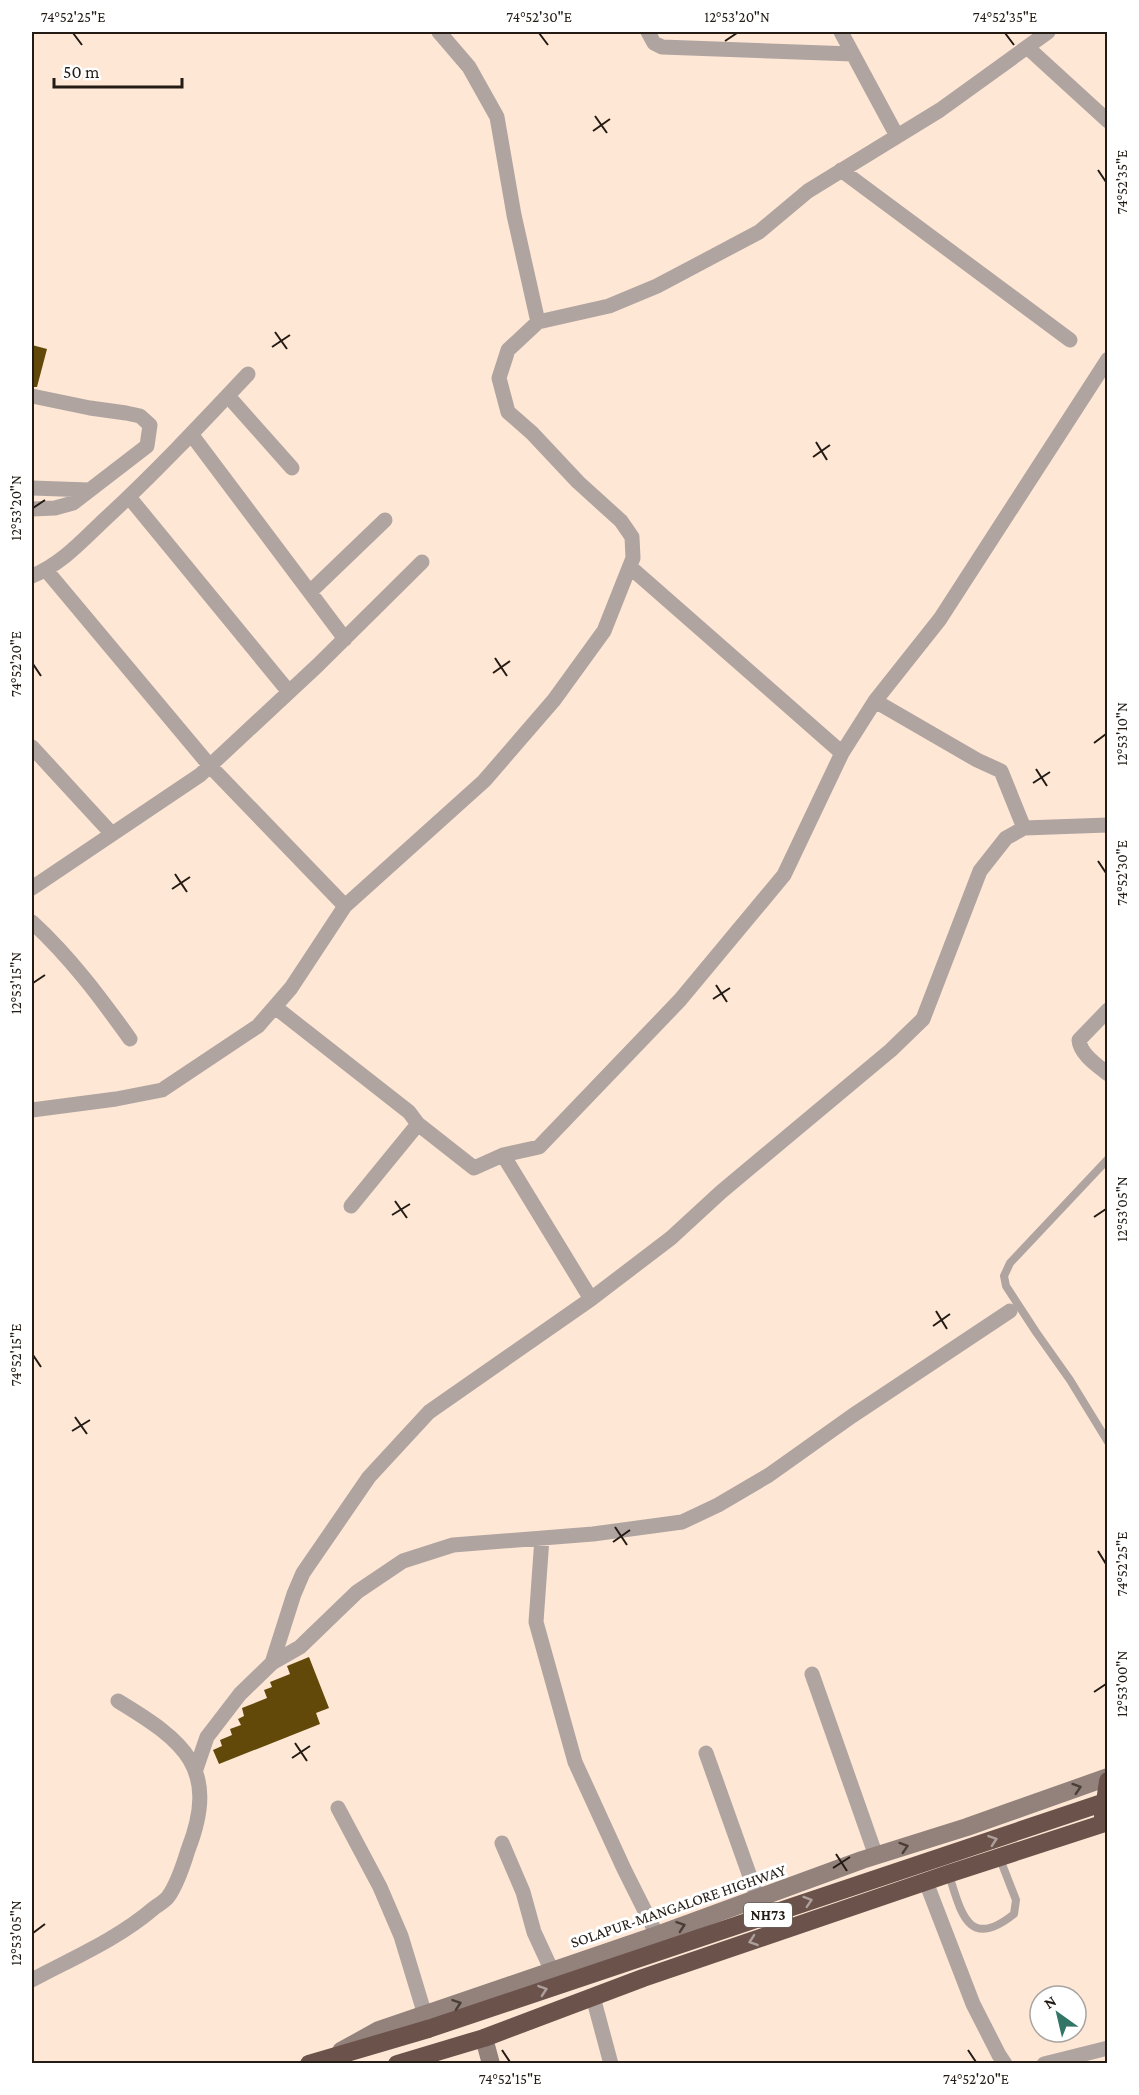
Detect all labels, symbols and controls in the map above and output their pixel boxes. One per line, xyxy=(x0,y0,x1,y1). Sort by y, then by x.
text: 74°52'25"E xyxy=(41,9,105,25)
text: 74°52'30"E xyxy=(506,9,572,25)
text: 12°53'20"N xyxy=(704,9,770,25)
text: 74°52'35"E xyxy=(973,9,1037,25)
scale bar xyxy=(54,51,182,89)
text: 50 m xyxy=(63,62,100,82)
text: 74°52'35"E xyxy=(1114,150,1130,214)
text: 12°53'20"N xyxy=(8,475,24,541)
text: 74°52'20"E xyxy=(8,631,24,697)
text: 12°53'10"N xyxy=(1114,702,1130,766)
text: 74°52'30"E xyxy=(1114,840,1130,906)
text: 12°53'15"N xyxy=(8,952,24,1014)
text: 12°53'05"N xyxy=(1114,1176,1130,1242)
text: 74°52'15"E xyxy=(8,1324,24,1386)
text: 74°52'25"E xyxy=(1114,1532,1130,1596)
text: 12°53'00"N xyxy=(1114,1651,1130,1717)
one-way arrow xyxy=(1071,1782,1082,1795)
one-way arrow xyxy=(987,1834,998,1847)
one-way arrow xyxy=(898,1842,909,1854)
street label: SOLAPUR-MANGALORE HIGHWAY xyxy=(568,1861,788,1951)
one-way arrow xyxy=(802,1896,813,1909)
text: 12°53'05"N xyxy=(8,1900,24,1966)
road number: NH73 xyxy=(744,1903,792,1927)
one-way arrow xyxy=(675,1921,686,1934)
one-way arrow xyxy=(748,1933,759,1946)
one-way arrow xyxy=(537,1984,548,1997)
north arrow xyxy=(1028,1984,1088,2044)
text: N xyxy=(1041,1992,1059,2012)
one-way arrow xyxy=(451,1998,462,2011)
text: 74°52'15"E xyxy=(479,2071,541,2087)
text: 74°52'20"E xyxy=(943,2071,1009,2087)

